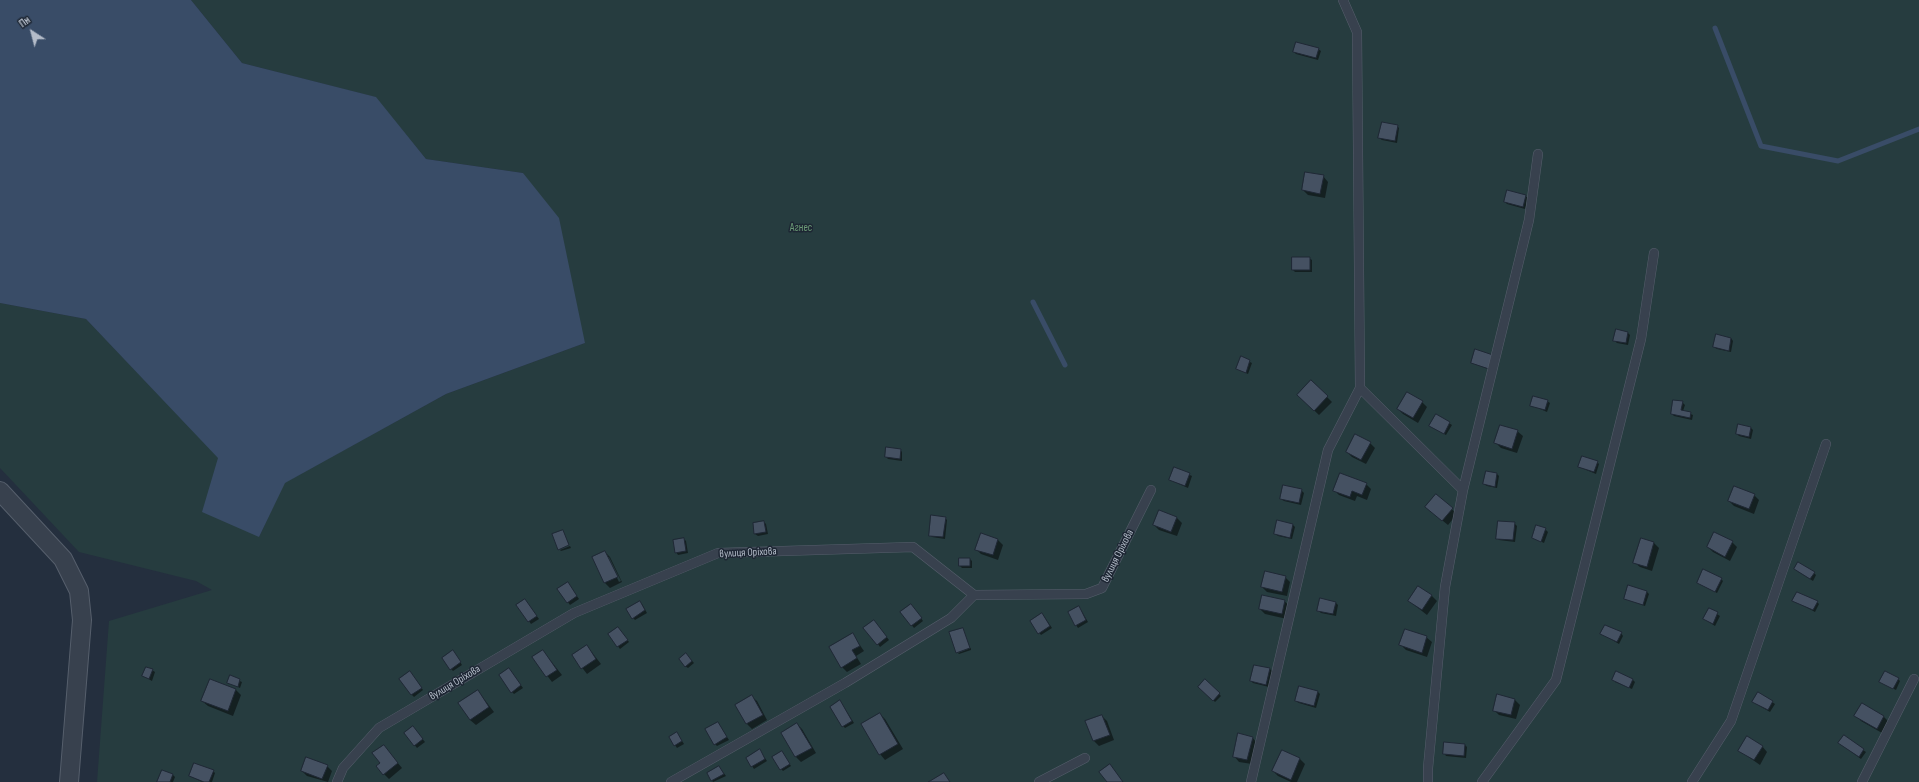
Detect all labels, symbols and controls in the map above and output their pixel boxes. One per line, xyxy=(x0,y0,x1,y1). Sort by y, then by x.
north arrow xyxy=(12,12,52,52)
text: Пн xyxy=(17,14,33,30)
park label: Агнес xyxy=(790,221,812,235)
street label: вулиця Оріхова xyxy=(1099,528,1137,584)
street label: вулиця Оріхова xyxy=(719,545,777,561)
street label: вулиця Оріхова xyxy=(427,663,483,703)

